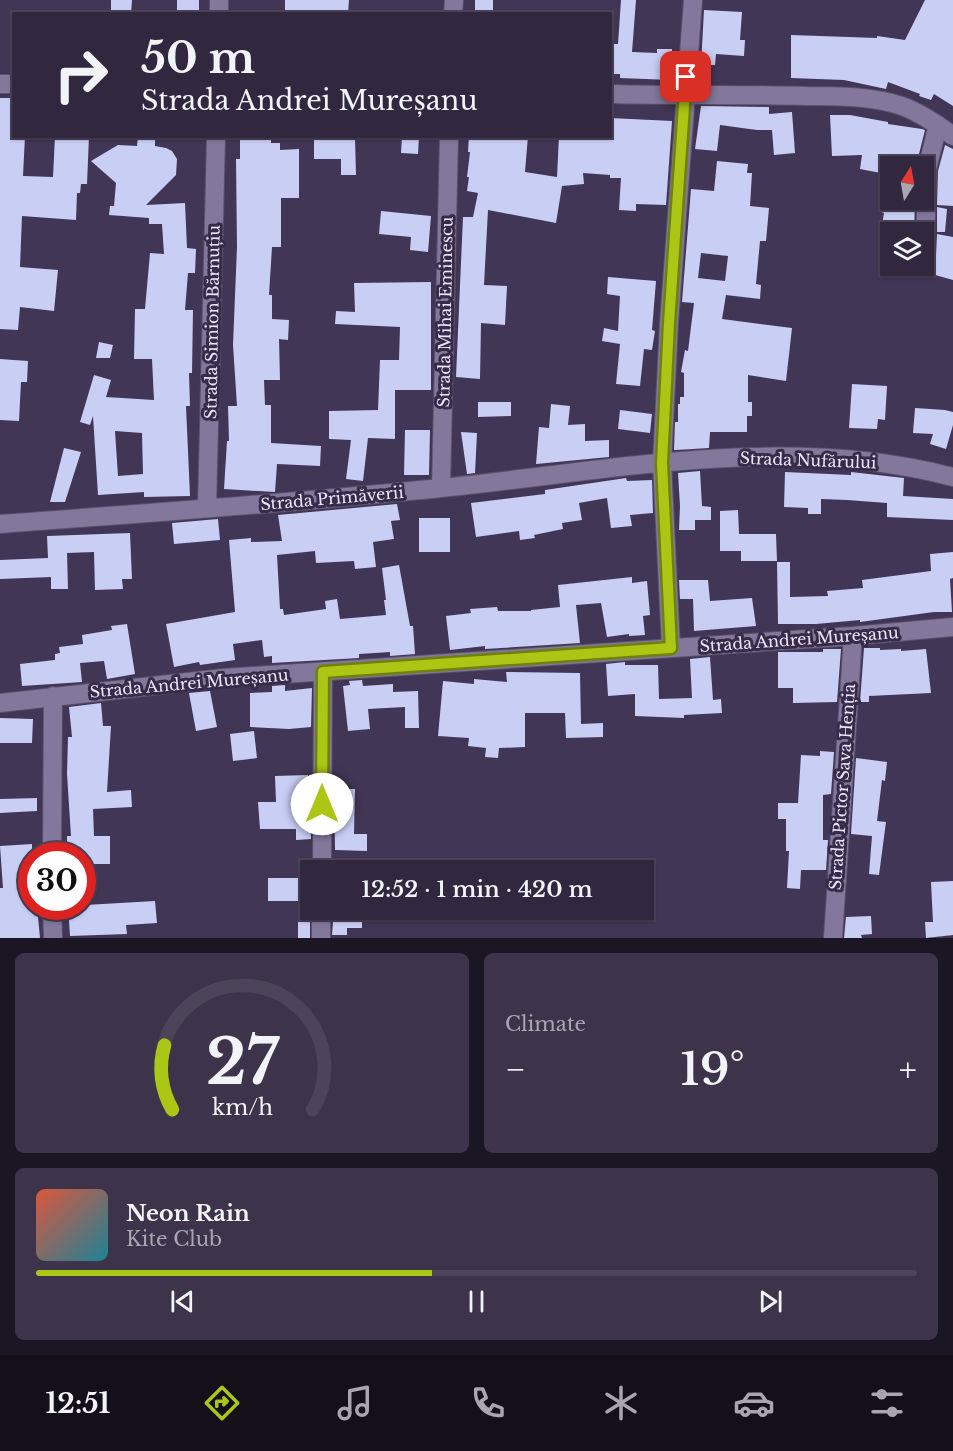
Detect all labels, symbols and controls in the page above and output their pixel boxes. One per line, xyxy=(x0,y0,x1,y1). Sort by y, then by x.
text: 50 m xyxy=(141,32,255,84)
icon: right xyxy=(42,36,120,114)
pin xyxy=(660,51,711,102)
icon: arrive xyxy=(669,60,702,93)
text: Strada Andrei Mureșanu xyxy=(141,84,478,117)
north arrow xyxy=(880,156,934,210)
map controls xyxy=(880,156,934,276)
street label: Strada Mihai Eminescu xyxy=(433,216,457,408)
button: layers xyxy=(880,222,934,276)
street label: Strada Simion Bărnuțiu xyxy=(200,225,225,419)
street label: Strada Nufărului xyxy=(739,448,877,472)
street label: Strada Primăverii xyxy=(260,482,405,514)
street label: Strada Andrei Mureșanu xyxy=(699,622,900,657)
street label: Strada Andrei Mureșanu xyxy=(89,664,290,703)
street label: Strada Pictor Sava Henția xyxy=(825,683,860,891)
position arrow xyxy=(290,772,354,836)
speed limit sign: 30 xyxy=(18,842,96,920)
text: 12:52 · 1 min · 420 m xyxy=(361,876,593,903)
text: Climate xyxy=(505,1012,586,1036)
text: 27 xyxy=(206,1023,279,1101)
text: 19° xyxy=(680,1041,745,1097)
text: − xyxy=(505,1049,526,1090)
text: + xyxy=(899,1049,917,1090)
text: km/h xyxy=(212,1094,273,1121)
text: Neon Rain xyxy=(126,1200,250,1227)
text: Kite Club xyxy=(126,1227,222,1251)
icon: previous xyxy=(166,1285,199,1318)
icon: pause xyxy=(460,1285,493,1318)
icon: next xyxy=(754,1285,787,1318)
icon: directions xyxy=(201,1382,243,1424)
icon: music xyxy=(334,1382,376,1424)
icon: phone xyxy=(467,1382,509,1424)
icon: climate xyxy=(600,1382,642,1424)
icon: car xyxy=(733,1382,775,1424)
icon: filters xyxy=(866,1382,908,1424)
text: 12:51 xyxy=(45,1387,110,1420)

